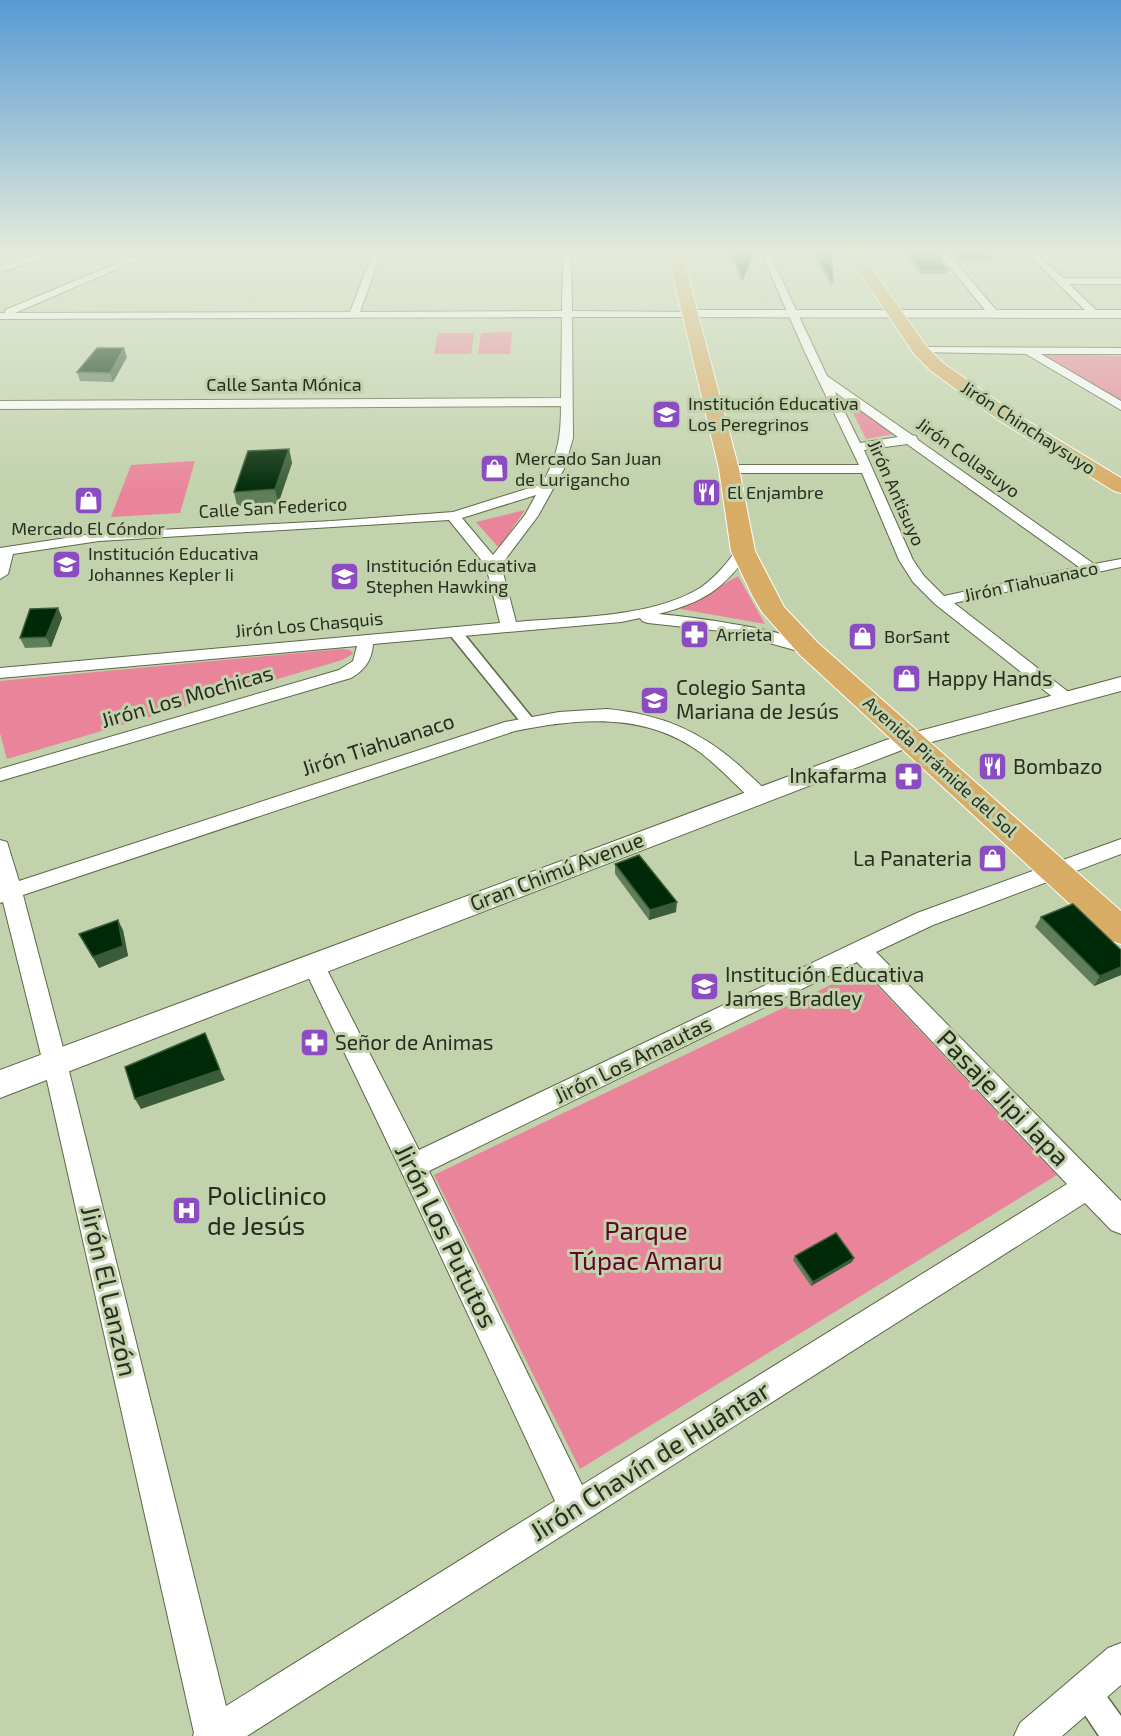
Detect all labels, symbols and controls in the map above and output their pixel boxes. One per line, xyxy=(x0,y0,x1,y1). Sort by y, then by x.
street label: Calle Santa Mónica xyxy=(206,373,362,395)
street label: Jirón Chinchaysuyo xyxy=(957,376,1100,479)
place label: Institución Educativa Los Peregrinos xyxy=(688,392,859,435)
school or university icon: Institución Educativa Los Peregrinos xyxy=(651,398,683,430)
street label: Jirón Collasuyo xyxy=(913,412,1025,502)
street label: Jirón Antisuyo xyxy=(864,436,930,549)
place label: Mercado San Juan de Lurigancho xyxy=(515,447,661,490)
shop icon: Mercado San Juan de Lurigancho xyxy=(478,453,510,485)
restaurant icon: El Enjambre xyxy=(690,477,722,509)
place label: El Enjambre xyxy=(727,481,824,503)
shop icon: Mercado El Cóndor xyxy=(72,484,104,516)
street label: Calle San Federico xyxy=(198,492,348,522)
place label: Mercado El Cóndor xyxy=(11,517,165,539)
place label: Institución Educativa Johannes Kepler Ii xyxy=(88,542,259,585)
school or university icon: Institución Educativa Johannes Kepler Ii xyxy=(51,548,83,580)
place label: Institución Educativa Stephen Hawking xyxy=(366,554,537,597)
street label: Jirón Tiahuanaco xyxy=(962,556,1100,606)
school or university icon: Institución Educativa Stephen Hawking xyxy=(329,560,361,592)
street label: Jirón Los Chasquis xyxy=(234,607,384,641)
pharmacy icon: Arrieta xyxy=(679,619,711,651)
shop icon: BorSant xyxy=(847,621,879,653)
place label: Arrieta xyxy=(716,623,773,645)
place label: BorSant xyxy=(884,625,950,647)
street label: Jirón Los Mochicas xyxy=(98,659,276,732)
shop icon: Happy Hands xyxy=(890,663,922,695)
place label: Happy Hands xyxy=(927,665,1053,690)
place label: Colegio Santa Mariana de Jesús xyxy=(676,674,839,723)
school or university icon: Colegio Santa Mariana de Jesús xyxy=(639,684,671,716)
street label: Avenida Pirámide del Sol xyxy=(859,691,1023,842)
street label: Jirón Tiahuanaco xyxy=(298,707,457,780)
restaurant icon: Bombazo xyxy=(976,751,1008,783)
place label: Bombazo xyxy=(1013,753,1102,778)
pharmacy icon: Inkafarma xyxy=(892,760,924,792)
place label: Inkafarma xyxy=(789,762,887,787)
street label: Gran Chimú Avenue xyxy=(466,826,647,915)
shop icon: La Panateria xyxy=(977,843,1009,875)
place label: La Panateria xyxy=(853,845,972,870)
place label: Institución Educativa James Bradley xyxy=(725,961,924,1010)
school or university icon: Institución Educativa James Bradley xyxy=(688,971,720,1003)
street label: Jirón Los Amautas xyxy=(550,1010,715,1108)
street label: Pasaje Jipi Japa xyxy=(931,1022,1077,1171)
pharmacy icon: Señor de Animas xyxy=(298,1027,330,1059)
place label: Señor de Animas xyxy=(335,1029,493,1054)
street label: Jirón Los Pututos xyxy=(389,1138,505,1332)
place label: Policlinico de Jesús xyxy=(207,1179,327,1240)
hospital icon: Policlinico de Jesús xyxy=(170,1195,202,1227)
street label: Jirón El Lanzón xyxy=(76,1202,145,1379)
park label: Parque Túpac Amaru xyxy=(569,1214,723,1275)
street label: Jirón Chavín de Huántar xyxy=(523,1373,775,1546)

